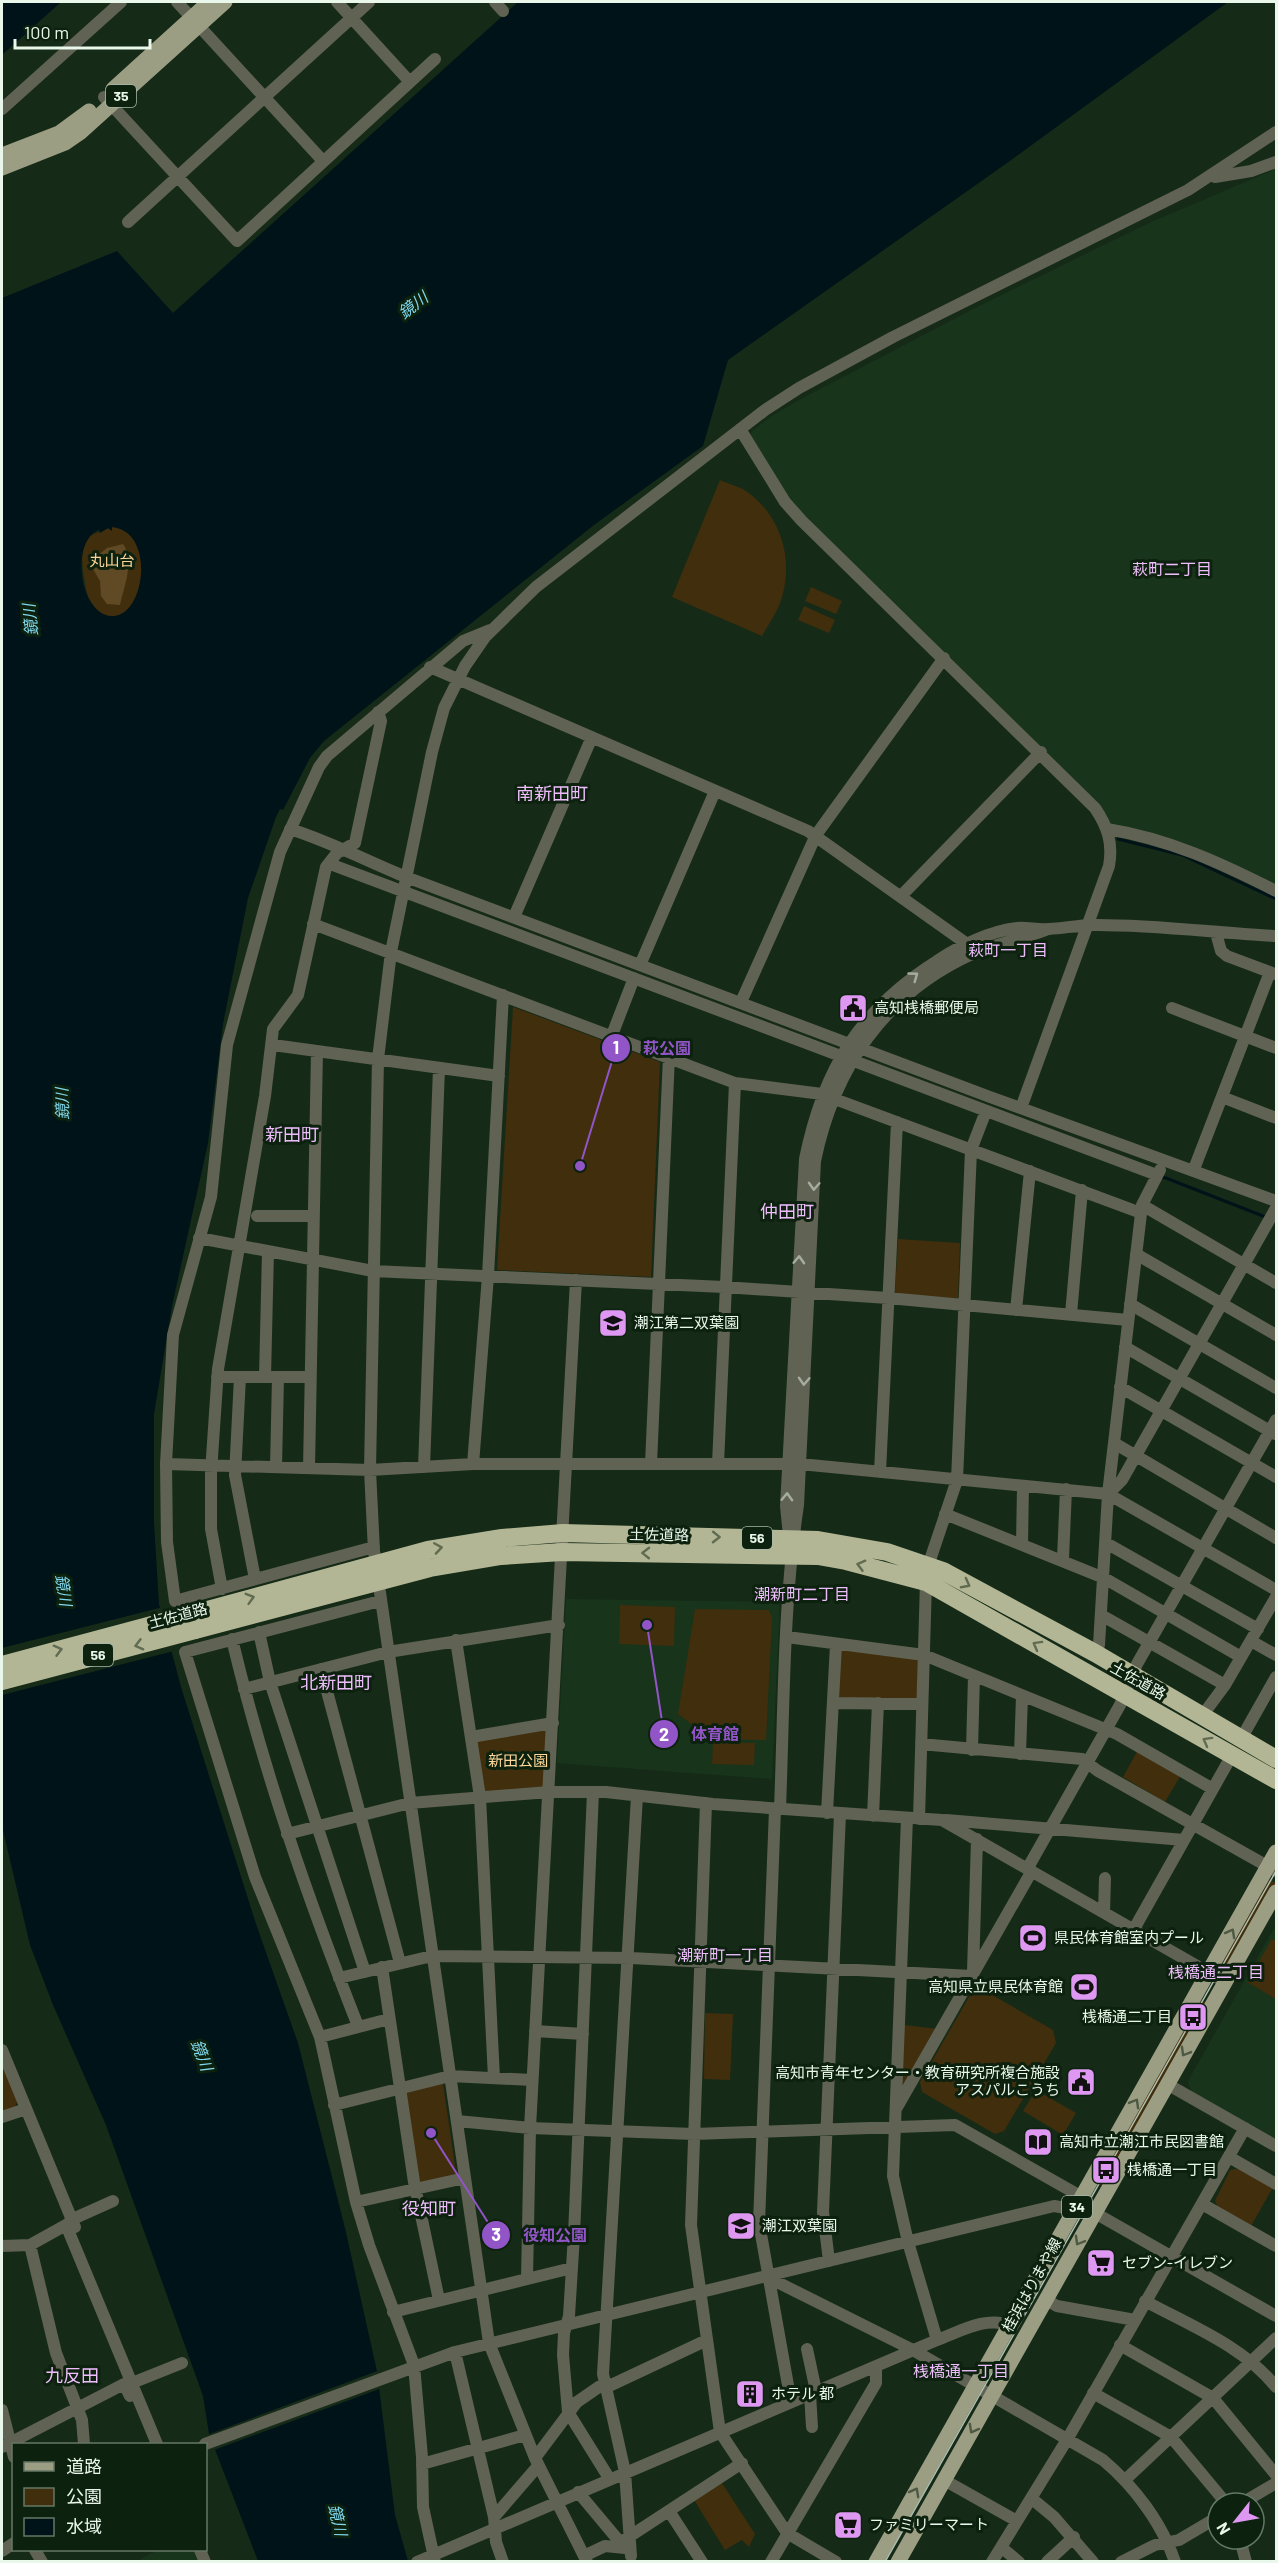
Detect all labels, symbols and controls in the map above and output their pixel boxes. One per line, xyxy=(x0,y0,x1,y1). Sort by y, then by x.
scale bar xyxy=(15,12,150,50)
text: 100 m xyxy=(24,21,69,43)
road number: 35 xyxy=(106,85,136,107)
water label: 鏡川 xyxy=(394,286,433,322)
park label: 丸山台 xyxy=(89,551,135,569)
district label: 萩町二丁目 xyxy=(1132,559,1212,578)
water label: 鏡川 xyxy=(18,601,41,637)
district label: 南新田町 xyxy=(516,782,588,804)
district label: 萩町一丁目 xyxy=(968,940,1048,959)
one-way arrow xyxy=(908,972,919,983)
public building icon: 高知桟橋郵便局 xyxy=(837,992,869,1024)
place label: 高知桟橋郵便局 xyxy=(874,998,979,1016)
callout: 萩公園 xyxy=(601,1031,703,1065)
text: 1 xyxy=(613,1036,619,1058)
text: 萩公園 xyxy=(643,1038,691,1057)
water label: 鏡川 xyxy=(51,1086,72,1120)
district label: 新田町 xyxy=(265,1123,319,1145)
one-way arrow xyxy=(808,1182,821,1191)
district label: 仲田町 xyxy=(760,1200,814,1222)
one-way arrow xyxy=(792,1256,805,1265)
school or university icon: 潮江第二双葉園 xyxy=(597,1307,629,1339)
place label: 潮江第二双葉園 xyxy=(634,1313,739,1331)
one-way arrow xyxy=(798,1376,811,1385)
one-way arrow xyxy=(780,1493,793,1502)
street label: 土佐道路 xyxy=(629,1524,689,1544)
road number: 56 xyxy=(742,1527,772,1549)
one-way arrow xyxy=(711,1531,720,1543)
one-way arrow xyxy=(433,1542,443,1555)
one-way arrow xyxy=(642,1547,651,1559)
one-way arrow xyxy=(856,1559,866,1572)
water label: 鏡川 xyxy=(53,1573,77,1609)
one-way arrow xyxy=(960,1577,971,1588)
district label: 潮新町二丁目 xyxy=(754,1584,850,1603)
one-way arrow xyxy=(245,1593,255,1606)
street label: 土佐道路 xyxy=(146,1599,209,1631)
one-way arrow xyxy=(134,1638,144,1650)
one-way arrow xyxy=(1033,1641,1044,1652)
road number: 56 xyxy=(83,1644,113,1666)
one-way arrow xyxy=(52,1645,63,1657)
street label: 土佐道路 xyxy=(1108,1658,1169,1703)
district label: 北新田町 xyxy=(300,1671,372,1693)
callout: 体育館 xyxy=(649,1717,751,1751)
text: 2 xyxy=(659,1723,669,1745)
text: 体育館 xyxy=(691,1724,739,1743)
one-way arrow xyxy=(1203,1737,1213,1748)
park label: 新田公園 xyxy=(488,1751,548,1769)
sports icon: 県民体育館室内プール xyxy=(1017,1922,1049,1954)
place label: 県民体育館室内プール xyxy=(1054,1928,1204,1946)
one-way arrow xyxy=(1224,1929,1235,1939)
district label: 潮新町一丁目 xyxy=(677,1945,773,1964)
district label: 桟橋通二丁目 xyxy=(1168,1962,1264,1981)
sports icon: 高知県立県民体育館 xyxy=(1068,1971,1100,2003)
place label: 高知県立県民体育館 xyxy=(928,1977,1063,1995)
bus stop icon: 桟橋通二丁目 xyxy=(1177,2001,1209,2033)
place label: 桟橋通二丁目 xyxy=(1082,2007,1172,2025)
water label: 鏡川 xyxy=(188,2036,218,2075)
one-way arrow xyxy=(1181,2046,1192,2057)
place label: 高知市青年センター・教育研究所複合施設 アスパルこうち xyxy=(775,2063,1060,2098)
public building icon: 高知市青年センター・教育研究所複合施設 アスパルこうち xyxy=(1065,2066,1097,2098)
one-way arrow xyxy=(1127,2099,1139,2109)
library icon: 高知市立潮江市民図書館 xyxy=(1022,2126,1054,2158)
place label: 高知市立潮江市民図書館 xyxy=(1059,2132,1224,2150)
bus stop icon: 桟橋通一丁目 xyxy=(1090,2154,1122,2186)
place label: 桟橋通一丁目 xyxy=(1127,2160,1217,2178)
road number: 34 xyxy=(1062,2196,1092,2218)
district label: 役知町 xyxy=(402,2197,456,2219)
school or university icon: 潮江双葉園 xyxy=(725,2210,757,2242)
place label: 潮江双葉園 xyxy=(762,2216,837,2234)
callout: 役知公園 xyxy=(481,2218,599,2252)
text: 3 xyxy=(491,2223,501,2245)
text: 役知公園 xyxy=(523,2225,587,2244)
street label: 桂浜はりまや線 xyxy=(998,2234,1064,2335)
one-way arrow xyxy=(1075,2235,1087,2245)
supermarket icon: セブン-イレブン xyxy=(1085,2247,1117,2279)
place label: セブン-イレブン xyxy=(1122,2253,1233,2271)
district label: 桟橋通一丁目 xyxy=(913,2361,1009,2380)
district label: 九反田 xyxy=(45,2364,99,2386)
building icon: ホテル 都 xyxy=(734,2378,766,2410)
place label: ホテル 都 xyxy=(771,2384,834,2402)
one-way arrow xyxy=(969,2423,980,2433)
legend xyxy=(12,2443,207,2551)
text: 道路 xyxy=(66,2455,102,2477)
text: 公園 xyxy=(66,2485,102,2507)
one-way arrow xyxy=(908,2488,920,2498)
north arrow xyxy=(1206,2491,1266,2551)
water label: 鏡川 xyxy=(326,2502,352,2540)
supermarket icon: ファミリーマート xyxy=(832,2509,864,2541)
text: 水域 xyxy=(66,2515,102,2537)
place label: ファミリーマート xyxy=(869,2515,989,2533)
text: N xyxy=(1212,2520,1234,2538)

